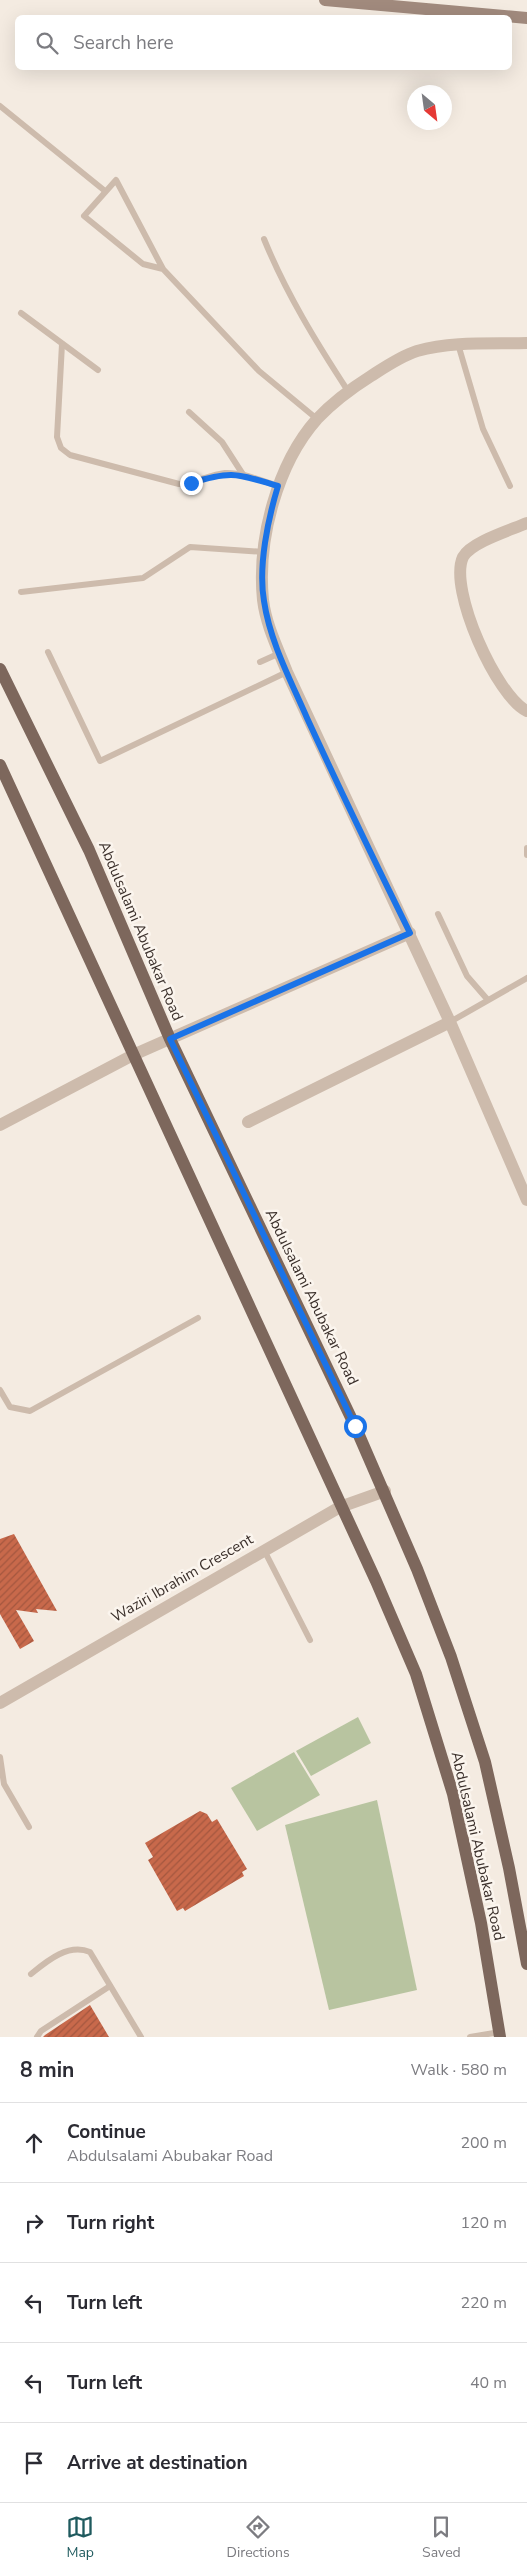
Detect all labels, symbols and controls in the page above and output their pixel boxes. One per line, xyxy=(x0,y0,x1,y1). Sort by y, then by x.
search box xyxy=(15,15,512,70)
icon: search xyxy=(33,29,61,57)
text: Search here xyxy=(73,30,174,56)
north arrow xyxy=(407,85,452,130)
route end xyxy=(180,472,203,495)
street label: Abdulsalami Abubakar Road xyxy=(94,838,188,1024)
street label: Abdulsalami Abubakar Road xyxy=(261,1206,363,1388)
route start xyxy=(344,1415,367,1438)
street label: Waziri Ibrahim Crescent xyxy=(108,1529,257,1627)
street label: Abdulsalami Abubakar Road xyxy=(447,1750,509,1942)
text: 8 min xyxy=(20,2056,74,2084)
text: Walk · 580 m xyxy=(411,2059,507,2081)
text: Continue xyxy=(67,2119,146,2145)
icon: ahead xyxy=(20,2129,48,2157)
text: 200 m xyxy=(460,2132,507,2154)
text: Abdulsalami Abubakar Road xyxy=(67,2145,273,2167)
icon: right xyxy=(20,2209,48,2237)
text: Turn right xyxy=(67,2210,154,2236)
text: 120 m xyxy=(460,2212,507,2234)
icon: left xyxy=(20,2289,48,2317)
text: Turn left xyxy=(67,2290,142,2316)
text: 220 m xyxy=(460,2292,507,2314)
icon: left xyxy=(20,2369,48,2397)
text: Turn left xyxy=(67,2370,142,2396)
text: 40 m xyxy=(470,2372,507,2394)
icon: arrive xyxy=(20,2449,48,2477)
text: Arrive at destination xyxy=(67,2450,248,2476)
tab: Map xyxy=(66,2513,94,2562)
tab: Directions xyxy=(227,2513,290,2562)
tab: Saved xyxy=(422,2513,461,2562)

